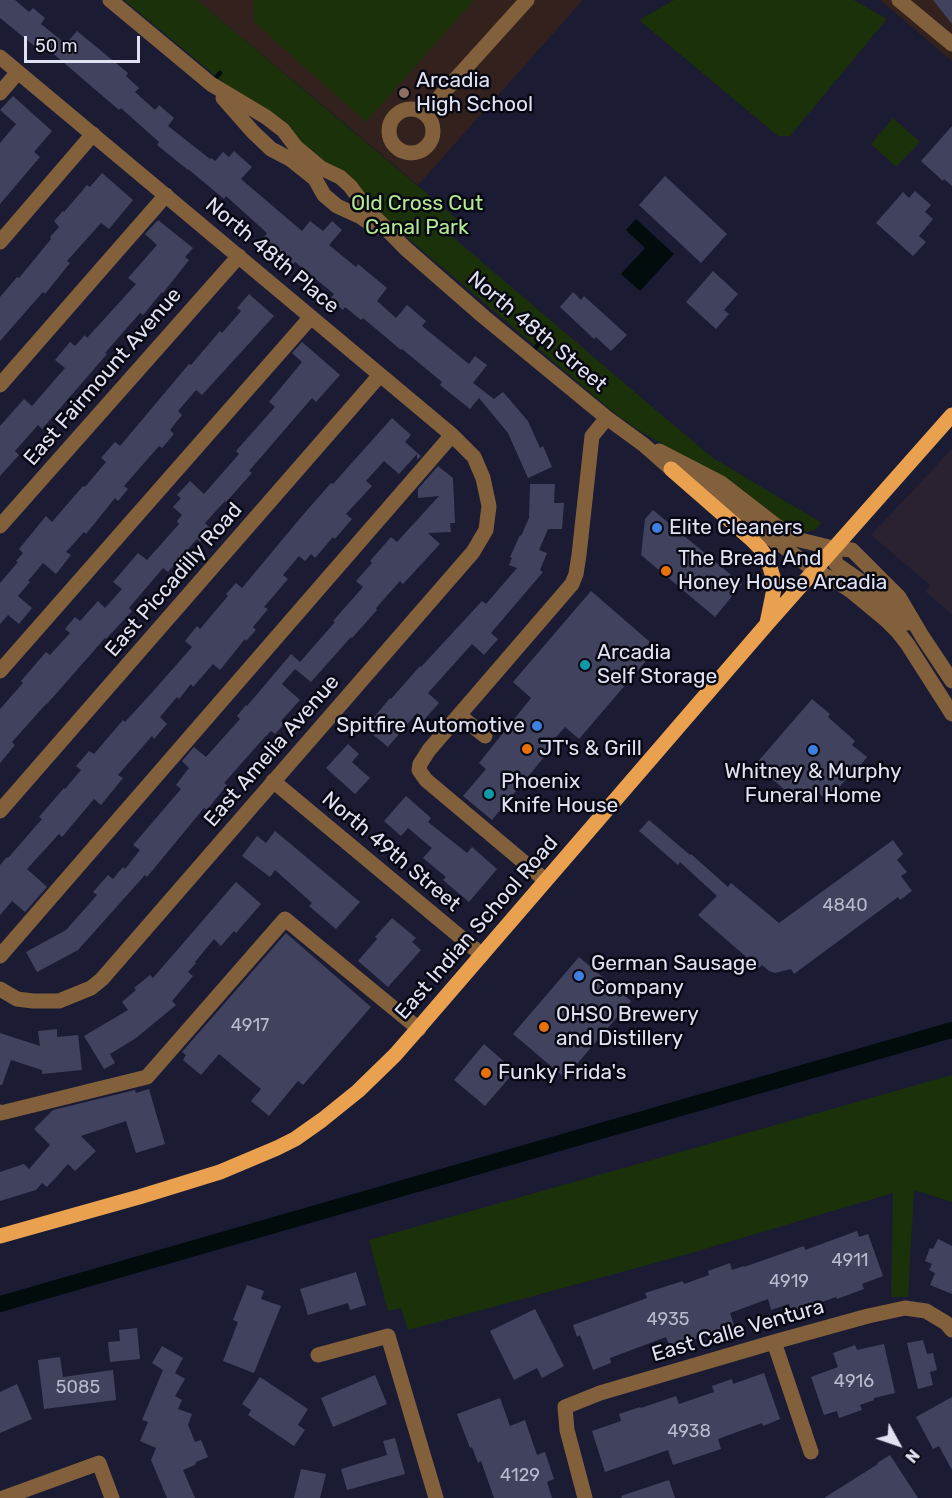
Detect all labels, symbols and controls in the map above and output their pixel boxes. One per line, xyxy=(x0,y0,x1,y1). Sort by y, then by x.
scale bar xyxy=(27,24,142,62)
text: 50 m xyxy=(35,35,78,57)
place label: Arcadia High School xyxy=(416,68,533,118)
marker: Arcadia High School xyxy=(397,86,411,100)
park label: Old Cross Cut Canal Park xyxy=(351,191,483,241)
street label: North 48th Place xyxy=(200,193,344,319)
street label: North 48th Street xyxy=(462,266,612,398)
street label: East Fairmount Avenue xyxy=(19,283,187,471)
street label: East Piccadilly Road xyxy=(100,498,248,662)
place label: Elite Cleaners xyxy=(669,515,803,541)
marker: Elite Cleaners xyxy=(650,521,664,535)
place label: The Bread And Honey House Arcadia xyxy=(678,546,887,596)
marker: The Bread And Honey House Arcadia xyxy=(659,564,673,578)
place label: Arcadia Self Storage xyxy=(597,640,717,690)
marker: Arcadia Self Storage xyxy=(578,658,592,672)
street label: East Amelia Avenue xyxy=(199,670,345,832)
place label: Spitfire Automotive xyxy=(336,713,525,739)
marker: Spitfire Automotive xyxy=(530,719,544,733)
place label: JT's & Grill xyxy=(539,736,642,762)
marker: JT's & Grill xyxy=(520,742,534,756)
marker: Whitney & Murphy Funeral Home xyxy=(806,743,820,757)
place label: Whitney & Murphy Funeral Home xyxy=(724,759,902,809)
place label: Phoenix Knife House xyxy=(501,769,618,819)
street label: North 49th Street xyxy=(317,787,465,917)
marker: Phoenix Knife House xyxy=(482,787,496,801)
street label: East Indian School Road xyxy=(390,831,564,1025)
house number: 4840 xyxy=(822,895,868,917)
place label: German Sausage Company xyxy=(591,951,757,1001)
marker: German Sausage Company xyxy=(572,969,586,983)
place label: OHSO Brewery and Distillery xyxy=(556,1002,699,1052)
house number: 4917 xyxy=(231,1015,269,1037)
marker: OHSO Brewery and Distillery xyxy=(537,1020,551,1034)
place label: Funky Frida's xyxy=(498,1060,626,1086)
marker: Funky Frida's xyxy=(479,1066,493,1080)
house number: 4911 xyxy=(831,1250,869,1272)
house number: 4919 xyxy=(769,1271,809,1293)
street label: East Calle Ventura xyxy=(649,1294,827,1368)
house number: 4935 xyxy=(647,1309,689,1331)
house number: 4916 xyxy=(834,1371,874,1393)
house number: 5085 xyxy=(56,1377,100,1399)
north arrow xyxy=(868,1414,928,1474)
house number: 4938 xyxy=(667,1421,711,1443)
text: N xyxy=(901,1445,923,1466)
house number: 4129 xyxy=(500,1465,540,1487)

